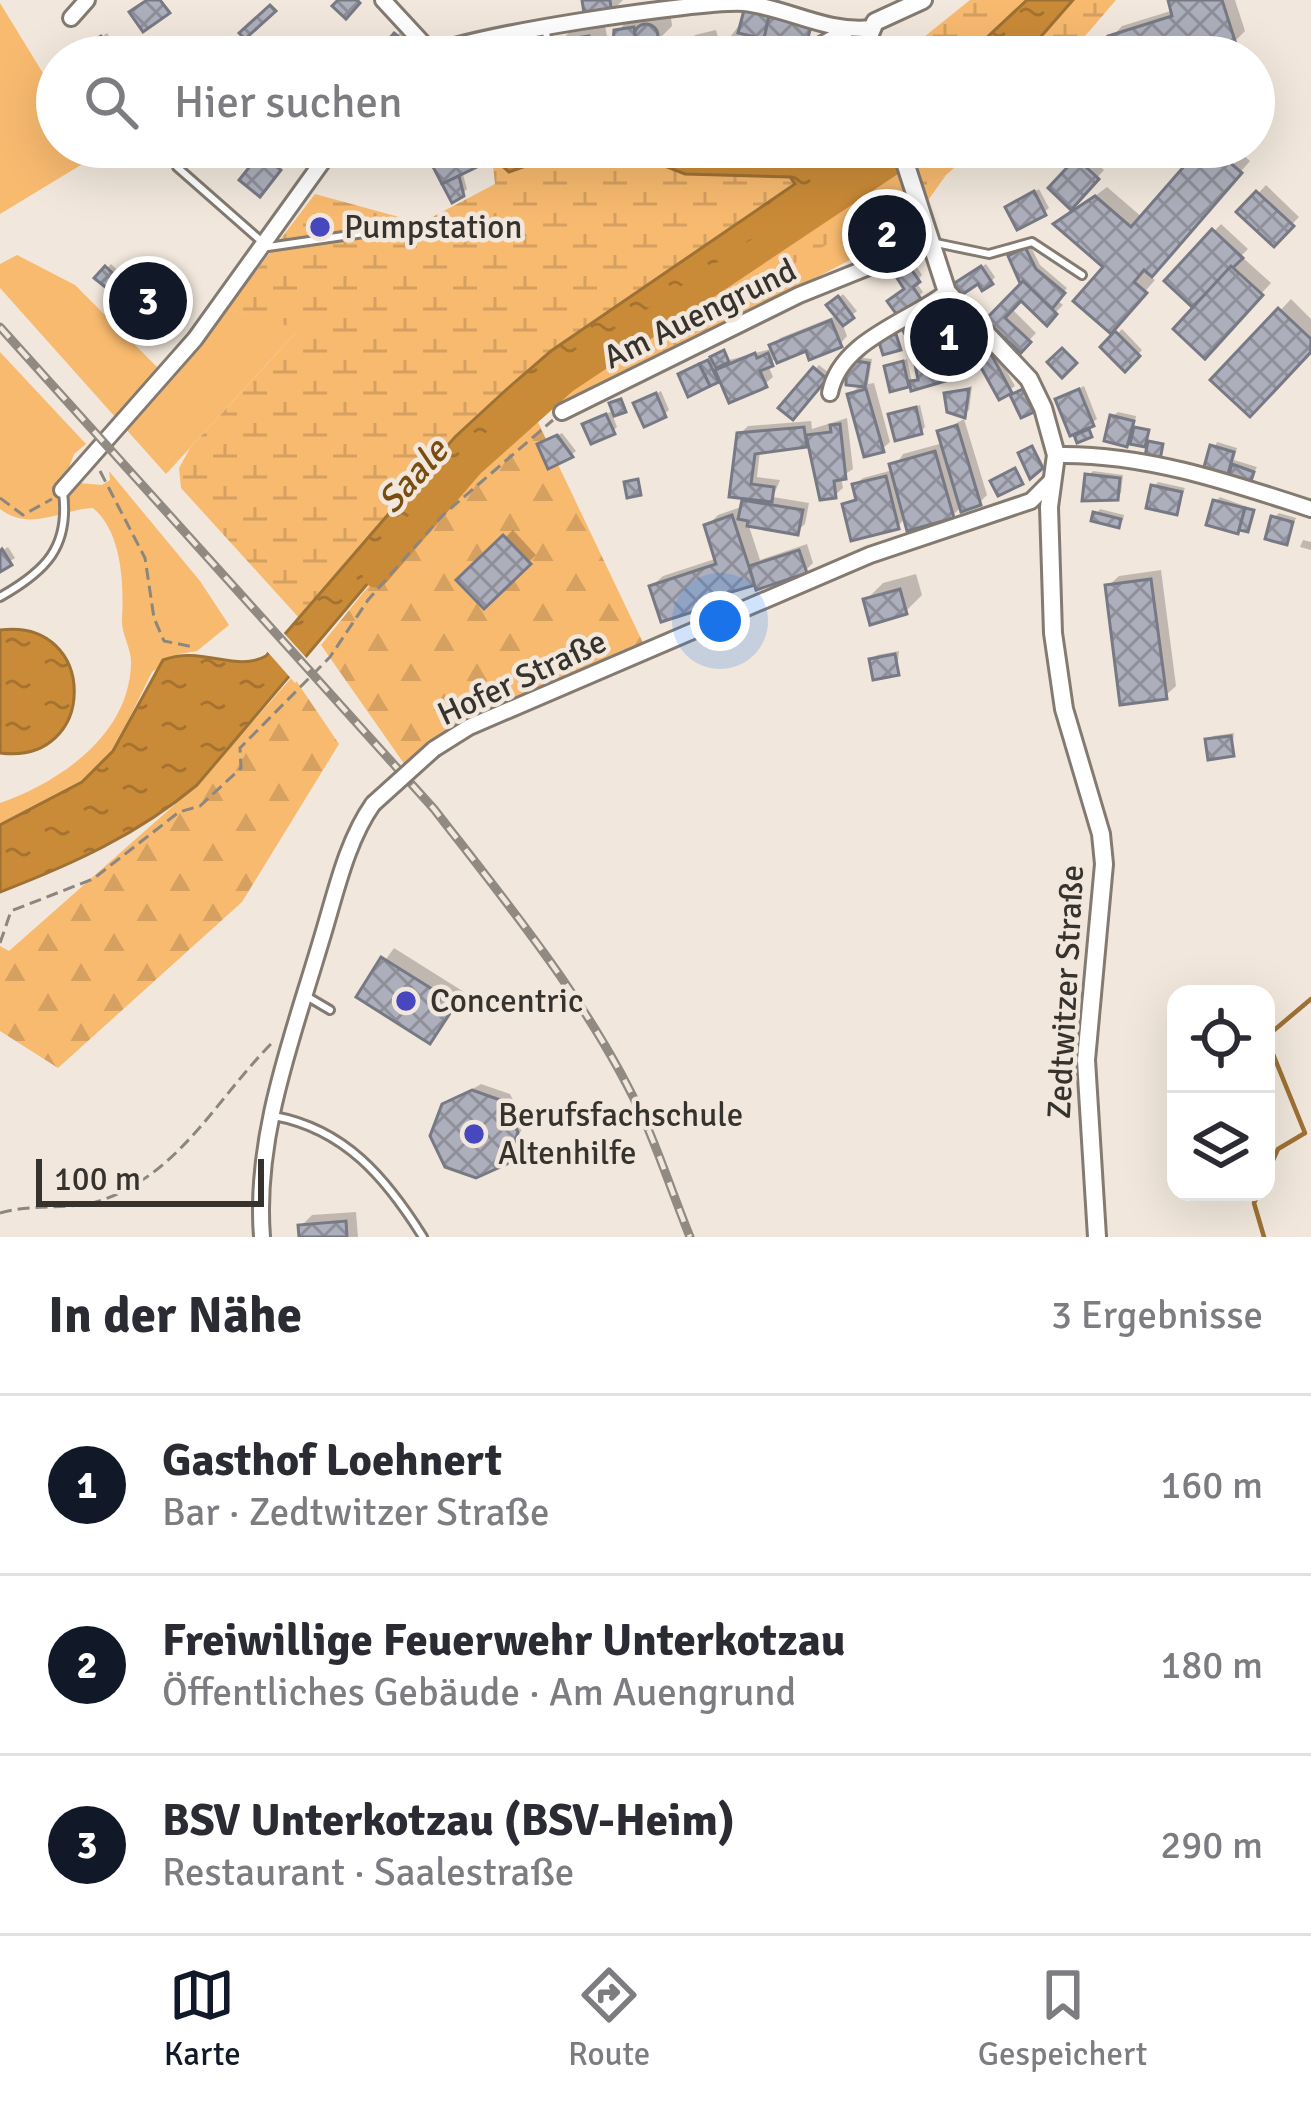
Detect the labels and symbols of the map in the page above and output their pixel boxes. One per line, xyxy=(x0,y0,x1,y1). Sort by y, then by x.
pin: 2 xyxy=(848,189,926,279)
place label: Pumpstation xyxy=(344,207,522,248)
marker: Pumpstation xyxy=(307,214,333,240)
street label: Am Auengrund xyxy=(597,250,803,378)
pin: 3 xyxy=(109,256,187,346)
pin: 1 xyxy=(910,292,988,382)
water label: Saale xyxy=(368,428,459,523)
your location xyxy=(690,591,750,651)
street label: Hofer Straße xyxy=(431,621,613,735)
street label: Zedtwitzer Straße xyxy=(1039,864,1093,1120)
place label: Concentric xyxy=(430,981,584,1022)
marker: Concentric xyxy=(393,988,419,1014)
place label: Berufsfachschule Altenhilfe xyxy=(498,1095,743,1174)
marker: Berufsfachschule Altenhilfe xyxy=(461,1121,487,1147)
scale bar xyxy=(36,1153,264,1206)

